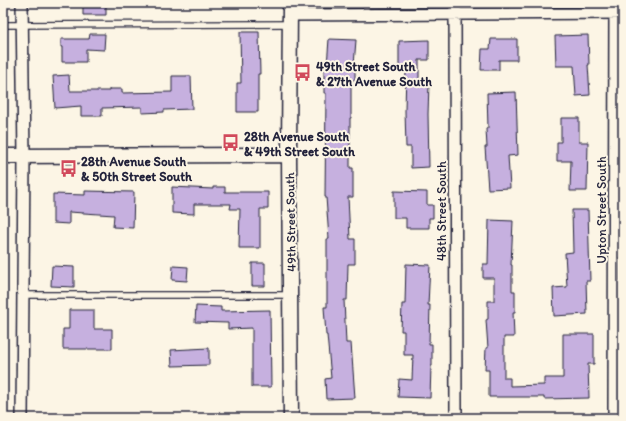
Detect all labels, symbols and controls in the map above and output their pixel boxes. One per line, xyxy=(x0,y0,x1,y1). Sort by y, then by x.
place label: 49th Street South & 27th Avenue South xyxy=(316,59,432,89)
bus stop icon: 49th Street South & 27th Avenue South xyxy=(293,63,313,83)
place label: 28th Avenue South & 49th Street South xyxy=(244,129,356,159)
bus stop icon: 28th Avenue South & 49th Street South xyxy=(221,133,241,153)
place label: 28th Avenue South & 50th Street South xyxy=(81,154,193,184)
street label: Upton Street South xyxy=(594,156,609,264)
bus stop icon: 28th Avenue South & 50th Street South xyxy=(58,158,78,178)
street label: 48th Street South xyxy=(434,161,449,261)
street label: 49th Street South xyxy=(282,172,299,272)

